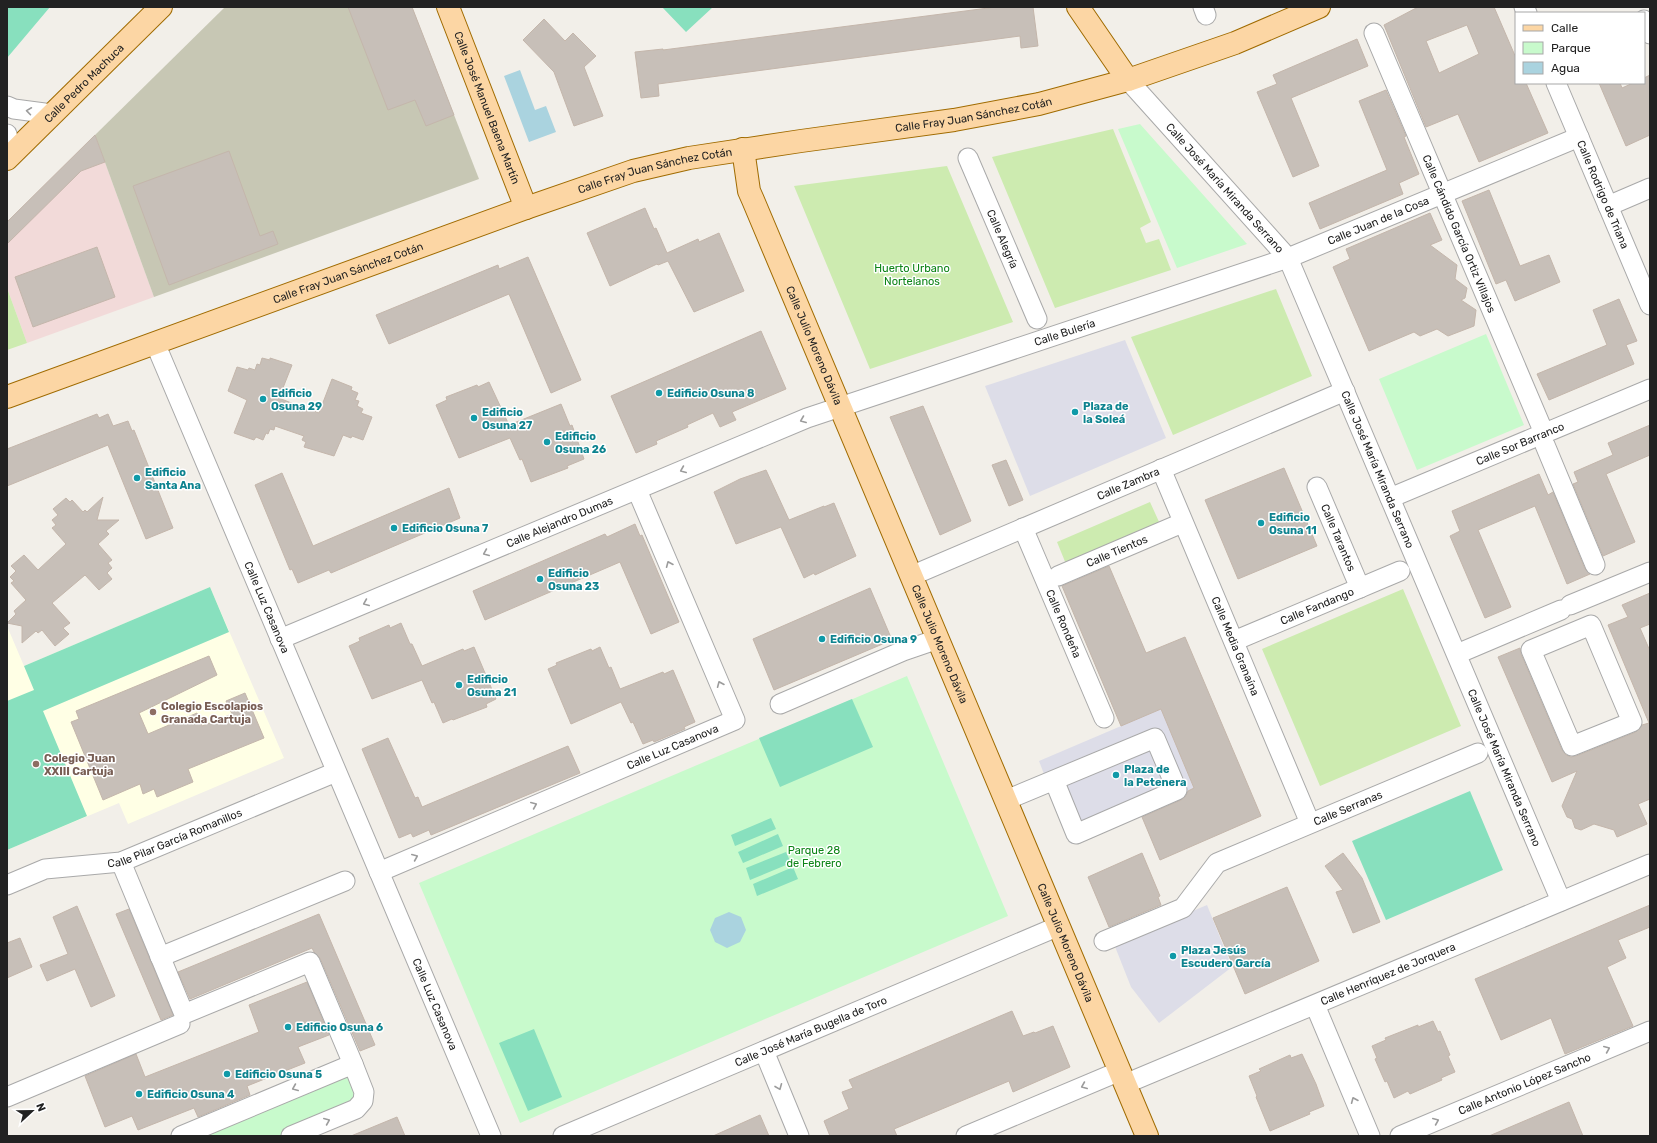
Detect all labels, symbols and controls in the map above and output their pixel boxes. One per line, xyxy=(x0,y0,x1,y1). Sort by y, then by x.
legend xyxy=(1515,12,1645,84)
text: Calle xyxy=(1551,21,1578,35)
street label: Calle José Manuel Baena Martín xyxy=(452,29,523,186)
street label: Calle Pedro Machuca xyxy=(41,41,126,125)
text: Parque xyxy=(1551,41,1591,55)
text: Agua xyxy=(1551,61,1580,75)
street label: Calle Fray Juan Sánchez Cotán xyxy=(894,94,1053,134)
one-way arrow xyxy=(26,107,33,116)
street label: Calle José María Miranda Serrano xyxy=(1163,120,1287,255)
street label: Calle Rodrigo de Triana xyxy=(1574,138,1632,251)
street label: Calle Fray Juan Sánchez Cotán xyxy=(576,145,733,196)
street label: Calle Cándido García Ortiz Villajos xyxy=(1420,153,1499,315)
street label: Calle Juan de la Cosa xyxy=(1325,194,1431,247)
street label: Calle Alegría xyxy=(984,207,1021,270)
street label: Calle Fray Juan Sánchez Cotán xyxy=(271,239,425,306)
park label: Huerto Urbano Nortelanos xyxy=(874,262,950,288)
street label: Calle Julio Moreno Dávila xyxy=(783,284,845,407)
street label: Calle Bulería xyxy=(1033,316,1097,348)
place label: Edificio Osuna 29 xyxy=(271,387,322,413)
place label: Edificio Osuna 8 xyxy=(667,387,755,400)
marker: Edificio Osuna 8 xyxy=(654,388,664,398)
street label: Calle José María Miranda Serrano xyxy=(1339,389,1417,550)
marker: Edificio Osuna 29 xyxy=(258,394,268,404)
place label: Plaza de la Soleá xyxy=(1083,400,1129,426)
place label: Edificio Osuna 27 xyxy=(482,406,533,432)
marker: Plaza de la Soleá xyxy=(1070,407,1080,417)
marker: Edificio Osuna 27 xyxy=(469,413,479,423)
one-way arrow xyxy=(800,415,807,423)
street label: Calle Sor Barranco xyxy=(1474,419,1566,468)
place label: Edificio Osuna 26 xyxy=(555,430,606,456)
marker: Edificio Osuna 26 xyxy=(542,437,552,447)
street label: Calle Zambra xyxy=(1095,464,1161,503)
one-way arrow xyxy=(680,465,688,473)
place label: Edificio Santa Ana xyxy=(145,466,201,492)
marker: Edificio Santa Ana xyxy=(132,473,142,483)
street label: Calle Alejandro Dumas xyxy=(504,494,615,550)
street label: Calle Tarantos xyxy=(1318,502,1359,574)
place label: Edificio Osuna 11 xyxy=(1269,511,1317,537)
marker: Edificio Osuna 11 xyxy=(1256,518,1266,528)
place label: Edificio Osuna 7 xyxy=(402,522,489,535)
marker: Edificio Osuna 7 xyxy=(389,523,399,533)
street label: Calle Tientos xyxy=(1084,532,1150,570)
one-way arrow xyxy=(483,548,491,556)
street label: Calle Luz Casanova xyxy=(242,559,292,655)
one-way arrow xyxy=(665,561,673,568)
place label: Edificio Osuna 23 xyxy=(548,567,599,593)
marker: Edificio Osuna 23 xyxy=(535,574,545,584)
street label: Calle Julio Moreno Dávila xyxy=(909,583,971,705)
street label: Calle Fandango xyxy=(1278,585,1356,627)
street label: Calle Rondeña xyxy=(1043,587,1084,660)
street label: Calle Media Granaína xyxy=(1209,594,1262,698)
one-way arrow xyxy=(363,598,371,606)
place label: Edificio Osuna 9 xyxy=(830,633,917,646)
marker: Edificio Osuna 9 xyxy=(817,634,827,644)
place label: Edificio Osuna 21 xyxy=(467,673,517,699)
marker: Edificio Osuna 21 xyxy=(454,680,464,690)
one-way arrow xyxy=(716,680,724,687)
street label: Calle José María Miranda Serrano xyxy=(1465,687,1544,848)
place label: Colegio Escolapios Granada Cartuja xyxy=(161,700,263,726)
marker: Colegio Escolapios Granada Cartuja xyxy=(148,707,158,717)
street label: Calle Luz Casanova xyxy=(625,721,720,772)
place label: Colegio Juan XXIII Cartuja xyxy=(44,752,115,778)
marker: Colegio Juan XXIII Cartuja xyxy=(31,759,41,769)
place label: Plaza de la Petenera xyxy=(1124,763,1187,789)
marker: Plaza de la Petenera xyxy=(1111,770,1121,780)
street label: Calle Serranas xyxy=(1311,787,1385,828)
one-way arrow xyxy=(531,802,538,810)
street label: Calle Pilar García Romanillos xyxy=(107,805,244,870)
park label: Parque 28 de Febrero xyxy=(786,844,842,870)
one-way arrow xyxy=(411,853,418,861)
street label: Calle Julio Moreno Dávila xyxy=(1035,881,1096,1004)
street label: Calle Henríquez de Jorquera xyxy=(1318,940,1457,1008)
place label: Plaza Jesús Escudero García xyxy=(1181,944,1271,970)
marker: Plaza Jesús Escudero García xyxy=(1168,951,1178,961)
street label: Calle Luz Casanova xyxy=(410,956,460,1052)
street label: Calle José María Bugella de Toro xyxy=(733,993,889,1069)
place label: Edificio Osuna 6 xyxy=(296,1021,383,1034)
marker: Edificio Osuna 6 xyxy=(283,1022,293,1032)
one-way arrow xyxy=(1603,1046,1611,1054)
street label: Calle Antonio López Sancho xyxy=(1456,1050,1593,1117)
place label: Edificio Osuna 5 xyxy=(235,1068,322,1081)
marker: Edificio Osuna 5 xyxy=(222,1069,232,1079)
one-way arrow xyxy=(1081,1081,1088,1089)
one-way arrow xyxy=(774,1083,782,1091)
one-way arrow xyxy=(292,1084,299,1092)
place label: Edificio Osuna 4 xyxy=(147,1088,235,1101)
marker: Edificio Osuna 4 xyxy=(134,1089,144,1099)
north arrow xyxy=(12,1091,52,1131)
one-way arrow xyxy=(1351,1097,1359,1104)
text: N xyxy=(33,1101,48,1114)
one-way arrow xyxy=(322,1118,330,1126)
one-way arrow xyxy=(1431,1118,1439,1126)

